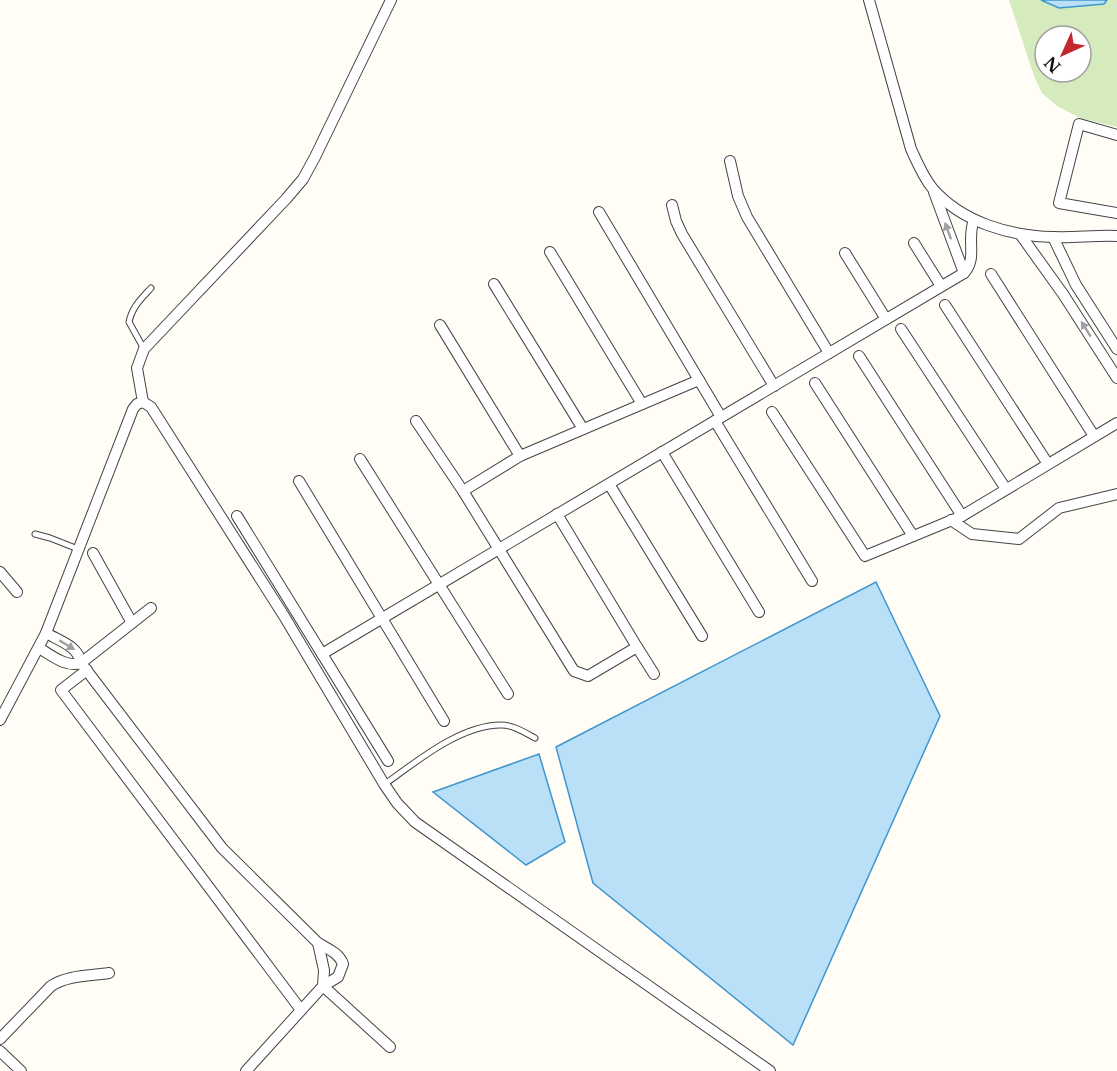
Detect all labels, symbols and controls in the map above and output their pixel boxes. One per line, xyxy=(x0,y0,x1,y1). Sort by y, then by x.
north arrow xyxy=(1033,24,1093,84)
text: N xyxy=(1040,52,1065,77)
one-way arrow xyxy=(943,222,952,240)
one-way arrow xyxy=(1080,321,1091,337)
one-way arrow xyxy=(59,640,76,650)

